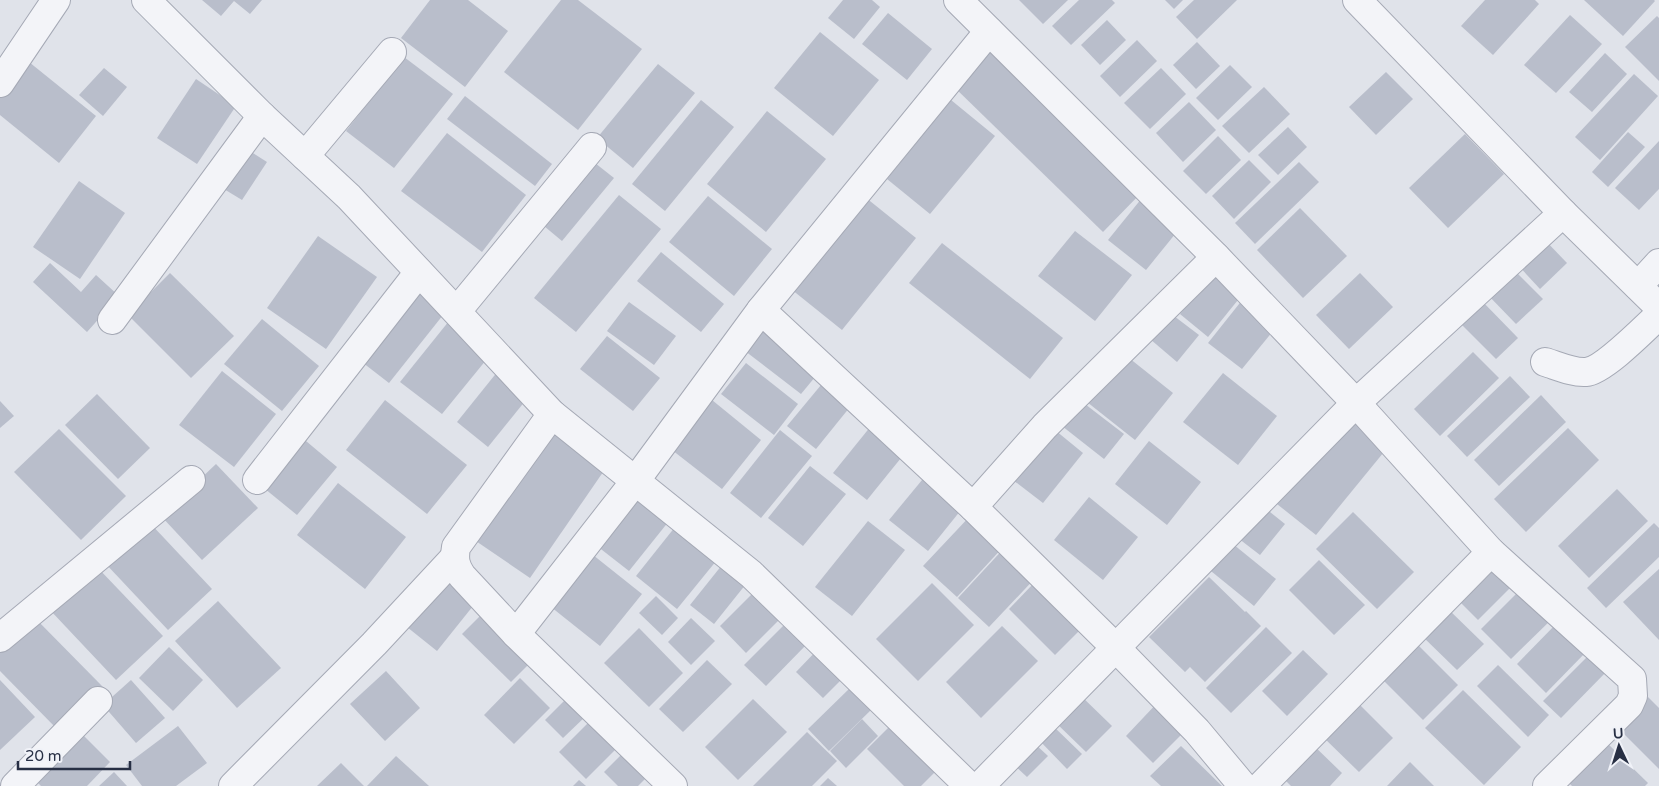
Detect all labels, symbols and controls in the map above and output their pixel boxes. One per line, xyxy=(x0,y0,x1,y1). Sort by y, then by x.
north arrow xyxy=(1594,721,1644,771)
text: U xyxy=(1612,725,1624,742)
scale bar xyxy=(18,738,130,770)
text: 20 m xyxy=(25,747,62,765)

